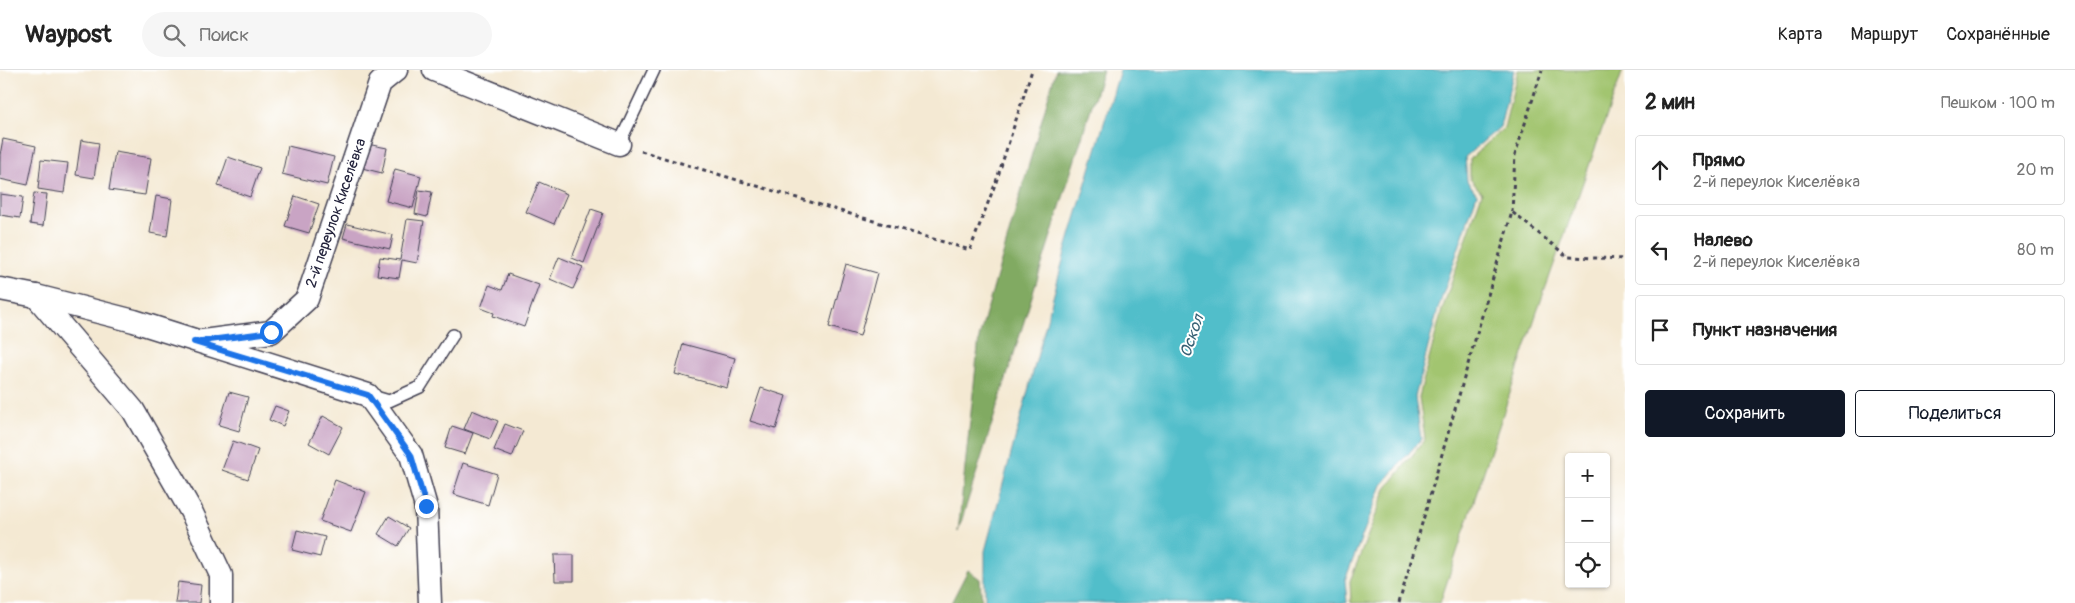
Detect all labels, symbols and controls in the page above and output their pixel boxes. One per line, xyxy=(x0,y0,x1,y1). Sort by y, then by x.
search box xyxy=(142,12,492,57)
text: Waypost xyxy=(25,20,112,49)
icon: search xyxy=(160,21,188,49)
text: Поиск xyxy=(200,23,249,47)
text: Карта xyxy=(1778,23,1822,46)
text: Маршрут xyxy=(1850,23,1918,46)
text: Сохранённые xyxy=(1946,23,2050,46)
text: 2 мин xyxy=(1645,89,1695,116)
text: Пешком · 100 m xyxy=(1941,93,2055,113)
street label: 2-й переулок Киселёвка xyxy=(302,136,370,290)
text: Прямо xyxy=(1693,148,1745,172)
icon: ahead xyxy=(1646,156,1674,184)
text: 20 m xyxy=(2016,160,2054,180)
text: 2-й переулок Киселёвка xyxy=(1693,172,1860,192)
text: Налево xyxy=(1693,228,1753,252)
icon: left xyxy=(1646,236,1674,264)
text: 80 m xyxy=(2017,240,2054,260)
text: 2-й переулок Киселёвка xyxy=(1693,252,1860,272)
water label: Оскол xyxy=(1175,311,1209,360)
icon: arrive xyxy=(1646,316,1674,344)
text: Пункт назначения xyxy=(1693,318,1837,342)
route start xyxy=(260,321,283,344)
button: Сохранить xyxy=(1645,390,1845,437)
button: Поделиться xyxy=(1855,390,2055,437)
map controls xyxy=(1565,453,1610,588)
button: + xyxy=(1565,453,1610,498)
route end xyxy=(415,495,438,518)
button: − xyxy=(1565,498,1610,543)
button: locate xyxy=(1565,543,1610,588)

